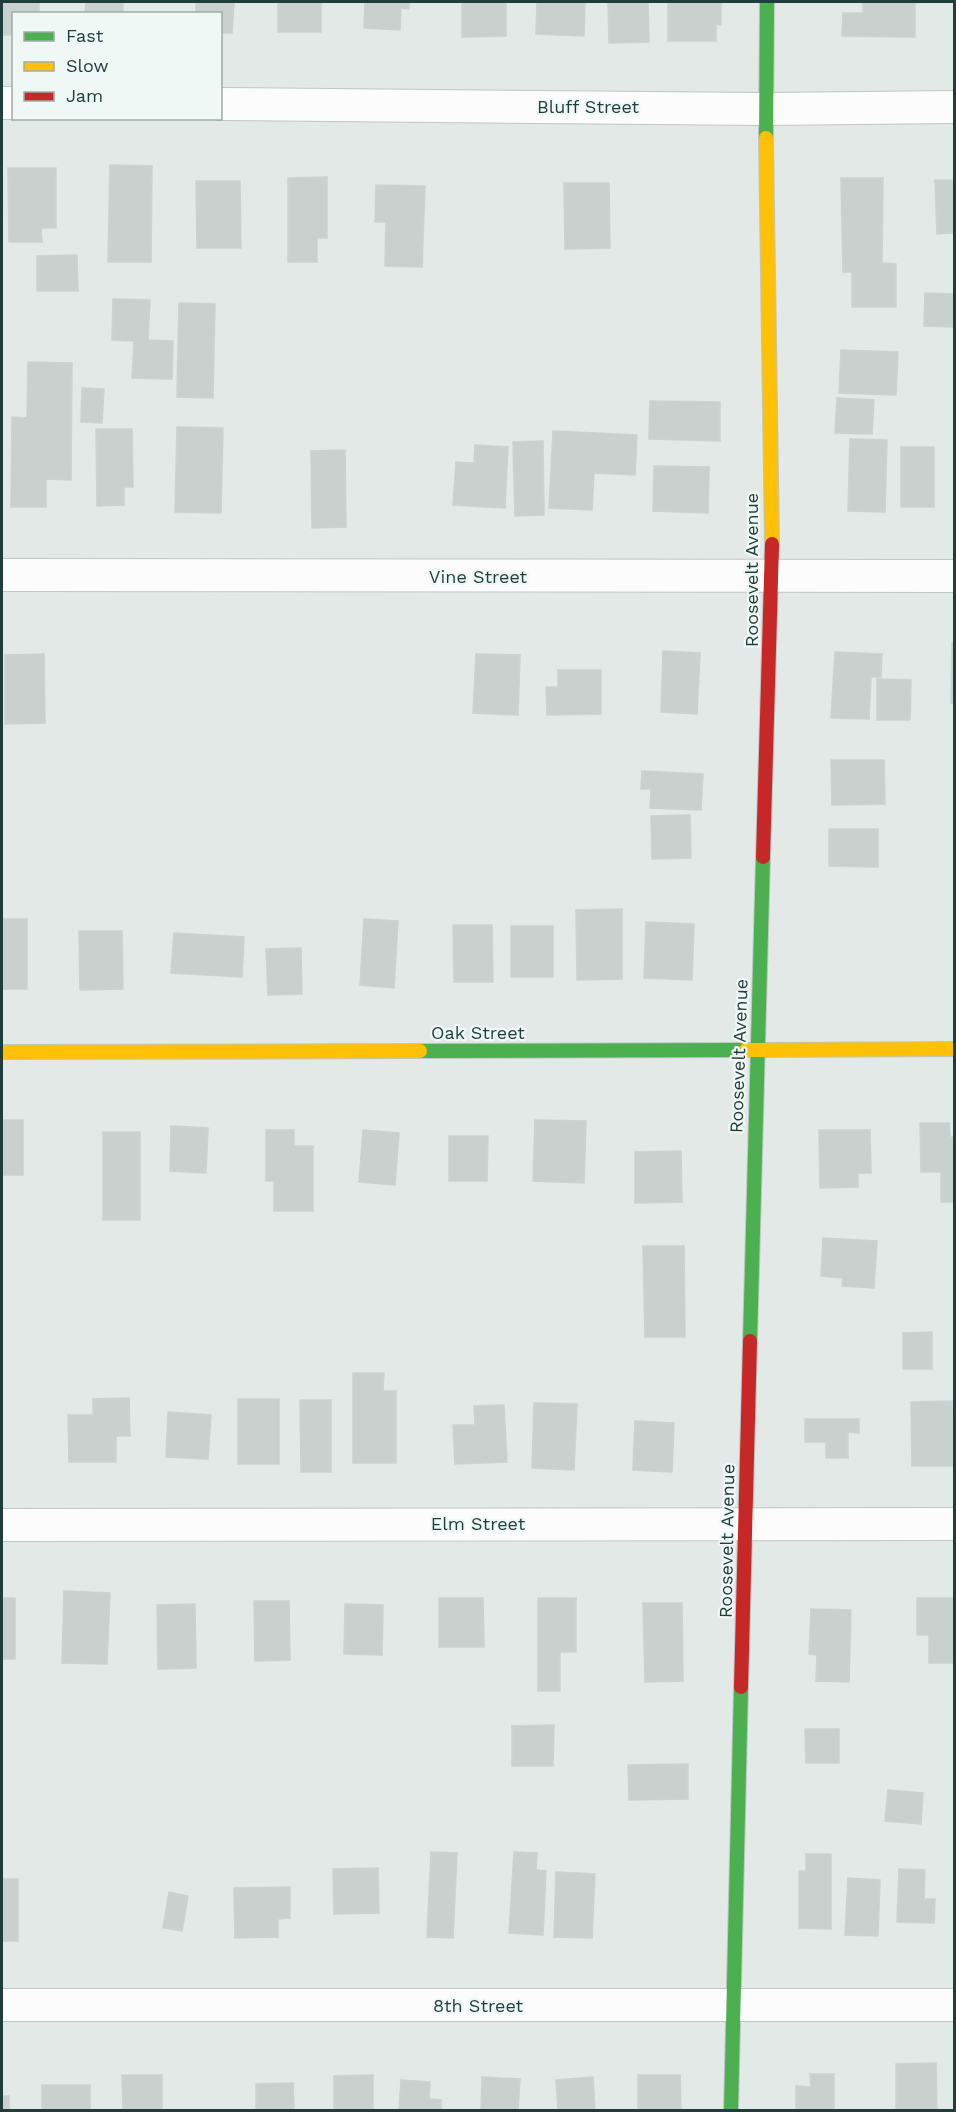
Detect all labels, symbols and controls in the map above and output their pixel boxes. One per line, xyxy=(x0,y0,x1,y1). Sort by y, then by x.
legend xyxy=(12,12,222,120)
text: Fast xyxy=(66,25,104,46)
text: Slow xyxy=(66,55,109,76)
text: Jam xyxy=(66,85,103,106)
street label: Bluff Street xyxy=(537,96,640,117)
street label: Roosevelt Avenue xyxy=(741,493,762,647)
street label: Vine Street xyxy=(429,566,528,587)
street label: Roosevelt Avenue xyxy=(725,978,752,1134)
street label: Oak Street xyxy=(431,1022,525,1043)
street label: Roosevelt Avenue xyxy=(715,1464,738,1618)
street label: Elm Street xyxy=(431,1513,526,1534)
street label: 8th Street xyxy=(433,1995,524,2016)

